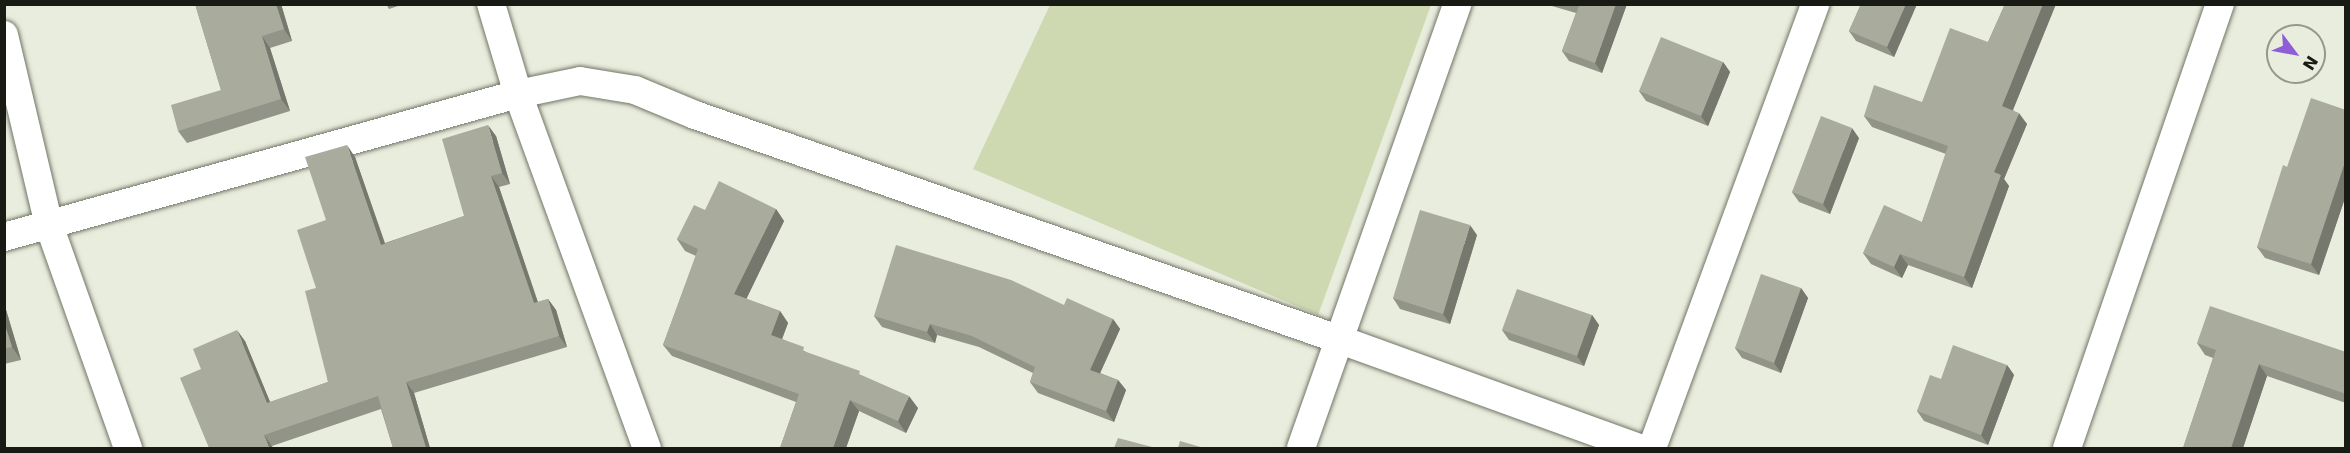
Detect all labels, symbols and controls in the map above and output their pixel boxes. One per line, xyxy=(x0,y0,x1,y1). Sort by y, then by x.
north arrow xyxy=(2266,24,2326,84)
text: N xyxy=(2298,52,2322,73)

